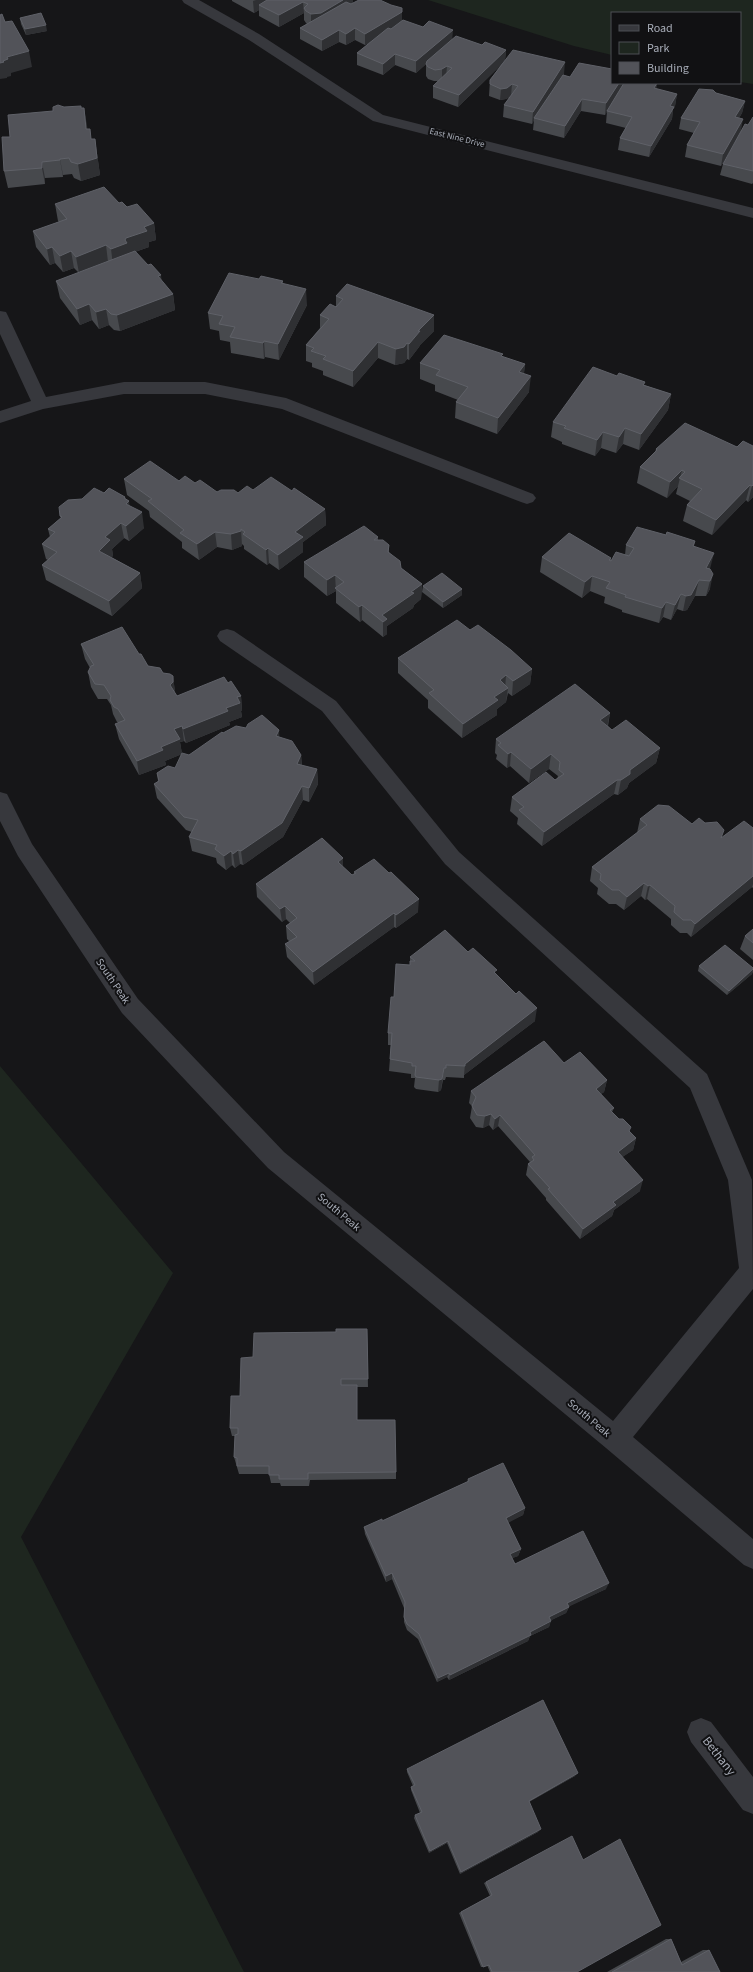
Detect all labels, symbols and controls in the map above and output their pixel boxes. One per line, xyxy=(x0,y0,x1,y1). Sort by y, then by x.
legend xyxy=(611,12,741,84)
text: Road xyxy=(647,20,673,37)
text: Park xyxy=(647,40,669,57)
text: Building xyxy=(647,60,689,77)
street label: East Nine Drive xyxy=(428,125,486,151)
street label: South Peak xyxy=(92,955,134,1007)
street label: South Peak xyxy=(314,1190,364,1235)
street label: South Peak xyxy=(564,1396,614,1441)
street label: Bethany xyxy=(698,1733,740,1779)

